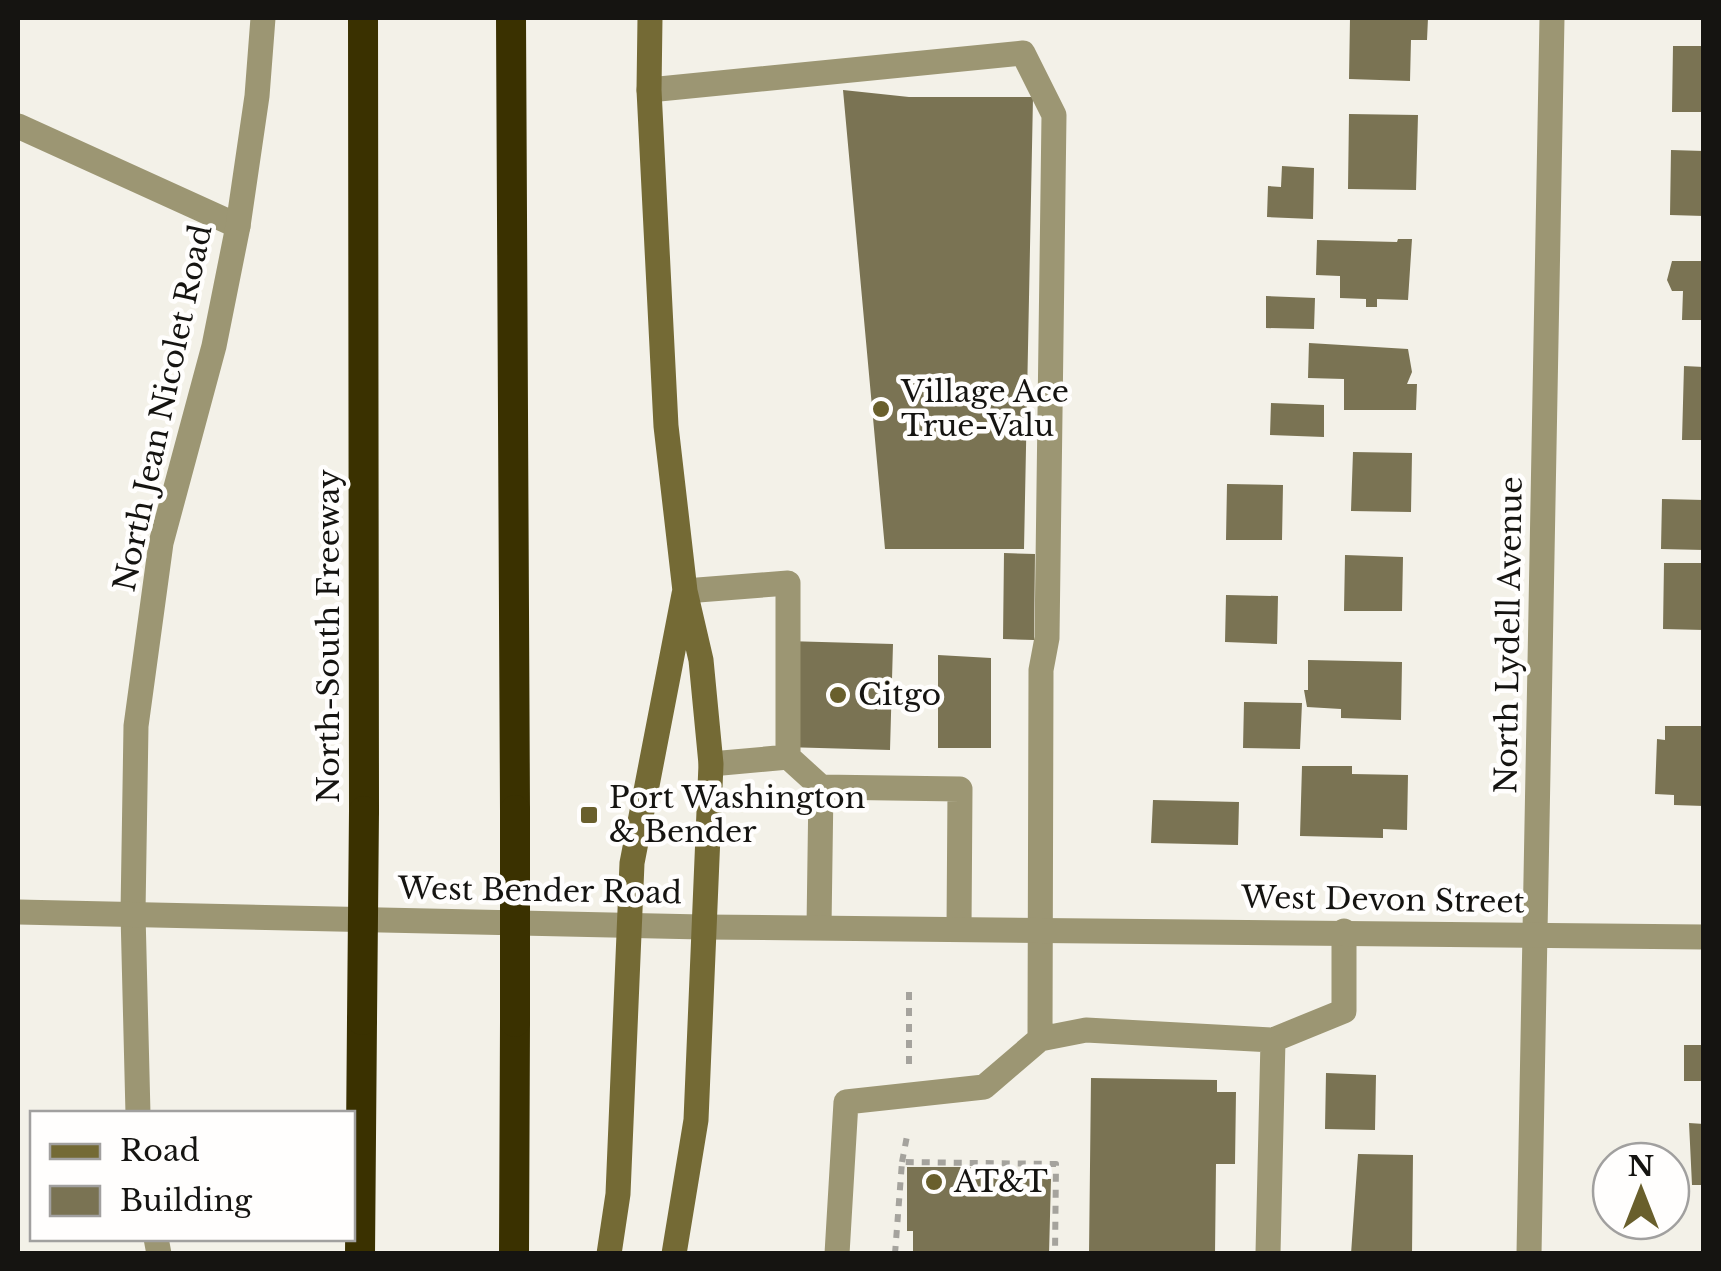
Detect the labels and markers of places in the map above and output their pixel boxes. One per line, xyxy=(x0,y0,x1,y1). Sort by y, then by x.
place label: Village Ace True-Valu xyxy=(900,373,1069,444)
marker: Village Ace True-Valu xyxy=(870,398,892,420)
place label: Citgo xyxy=(858,676,941,713)
marker: Citgo xyxy=(827,684,849,706)
place label: Port Washington & Bender xyxy=(609,779,865,850)
marker: Port Washington & Bender xyxy=(578,804,600,826)
place label: AT&T xyxy=(953,1163,1048,1200)
marker: AT&T xyxy=(923,1171,945,1193)

